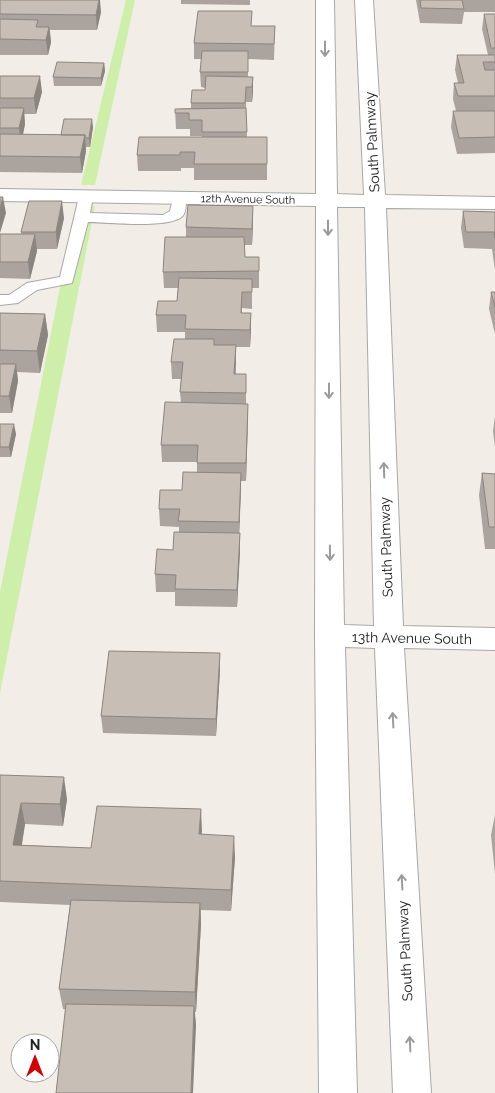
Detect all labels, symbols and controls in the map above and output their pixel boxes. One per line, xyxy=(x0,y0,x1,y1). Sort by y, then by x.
one-way arrow xyxy=(320,40,330,56)
street label: South Palmway xyxy=(361,91,383,193)
street label: 12th Avenue South xyxy=(201,192,295,207)
one-way arrow xyxy=(323,220,333,236)
one-way arrow xyxy=(324,382,334,399)
one-way arrow xyxy=(379,462,389,478)
street label: South Palmway xyxy=(376,496,396,598)
one-way arrow xyxy=(325,545,334,561)
street label: 13th Avenue South xyxy=(352,629,472,647)
one-way arrow xyxy=(389,712,398,728)
one-way arrow xyxy=(397,874,406,890)
street label: South Palmway xyxy=(394,900,416,1002)
north arrow xyxy=(10,1033,60,1083)
text: N xyxy=(30,1037,40,1053)
one-way arrow xyxy=(405,1037,414,1053)

